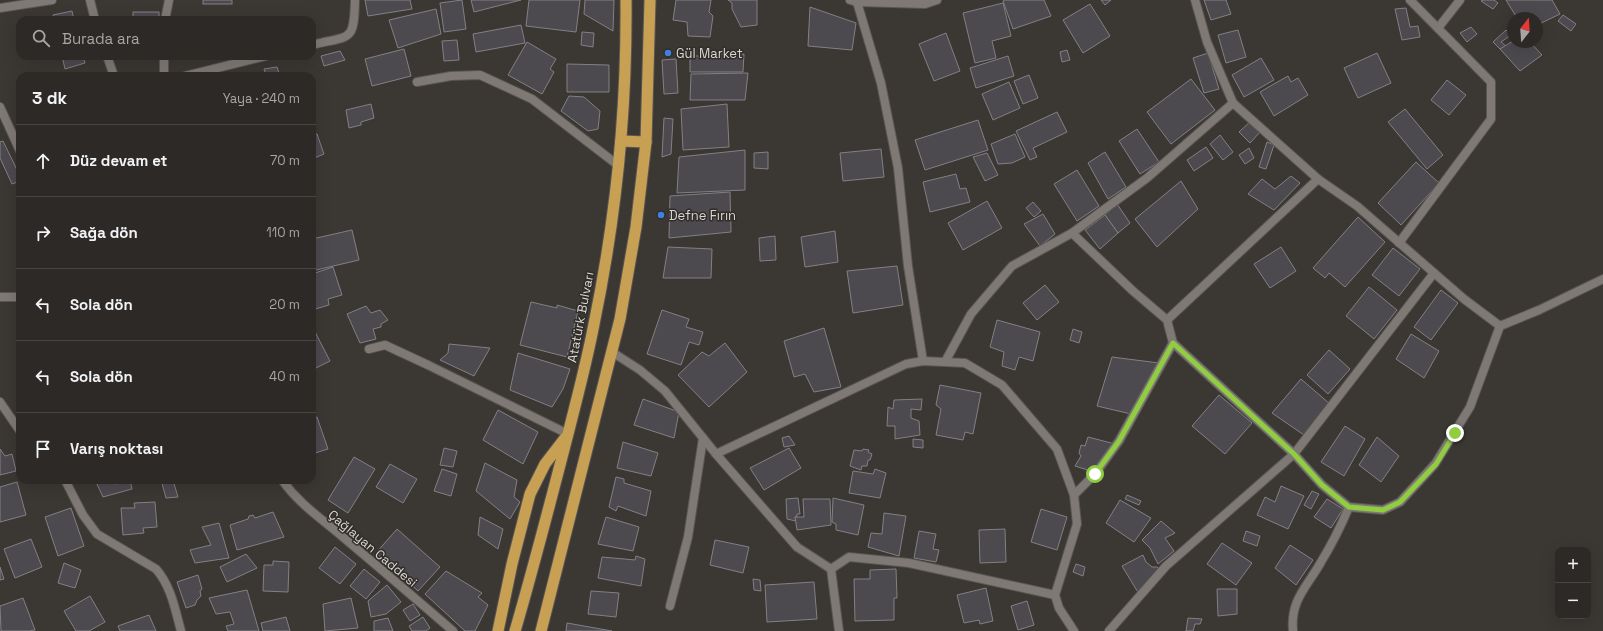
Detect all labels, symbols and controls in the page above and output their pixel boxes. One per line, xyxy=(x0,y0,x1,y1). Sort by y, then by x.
north arrow xyxy=(1507,12,1543,48)
search box xyxy=(16,16,316,60)
icon: search xyxy=(30,27,52,49)
text: Burada ara xyxy=(62,29,140,48)
place label: Gül Market xyxy=(676,45,743,62)
marker: Gül Market xyxy=(663,48,673,58)
text: 3 dk xyxy=(32,87,67,109)
text: Yaya · 240 m xyxy=(223,90,300,107)
icon: ahead xyxy=(32,150,54,172)
text: Düz devam et xyxy=(70,151,167,170)
text: 70 m xyxy=(270,152,300,169)
place label: Defne Fırın xyxy=(669,207,736,224)
marker: Defne Fırın xyxy=(656,210,666,220)
icon: right xyxy=(32,222,54,244)
text: Sağa dön xyxy=(70,223,138,242)
text: 110 m xyxy=(266,224,300,241)
street label: Atatürk Bulvarı xyxy=(563,270,598,364)
icon: left xyxy=(32,294,54,316)
text: Sola dön xyxy=(70,295,133,314)
text: 20 m xyxy=(269,296,300,313)
icon: left xyxy=(32,366,54,388)
text: Sola dön xyxy=(70,367,133,386)
text: 40 m xyxy=(269,368,300,385)
route end xyxy=(1446,424,1464,442)
icon: arrive xyxy=(32,438,54,460)
text: Varış noktası xyxy=(70,439,163,458)
route start xyxy=(1086,465,1104,483)
street label: Çağlayan Caddesi xyxy=(325,506,421,591)
map controls xyxy=(1555,547,1591,619)
button: + xyxy=(1555,547,1591,583)
button: − xyxy=(1555,583,1591,619)

